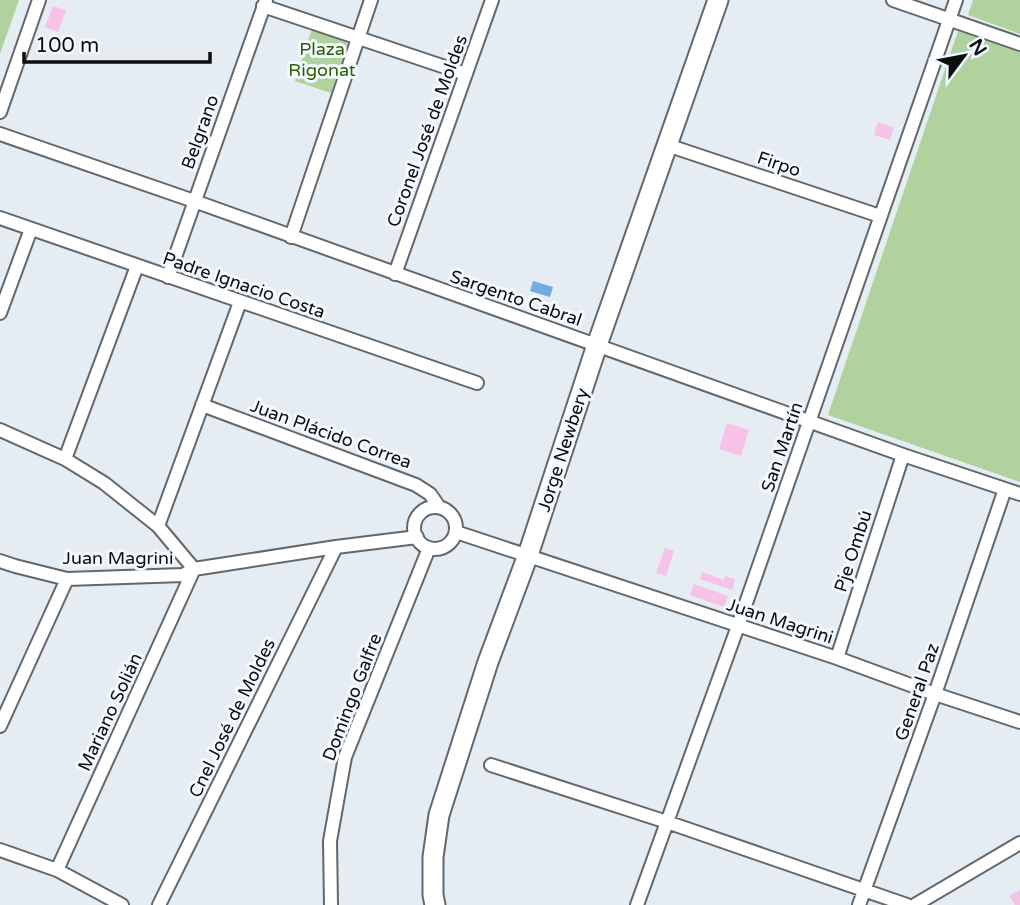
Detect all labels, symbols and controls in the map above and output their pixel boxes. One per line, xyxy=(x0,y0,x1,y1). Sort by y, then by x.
scale bar xyxy=(24,21,210,65)
north arrow xyxy=(929,21,999,91)
street label: Coronel José de Moldes xyxy=(382,32,472,230)
text: 100 m xyxy=(35,33,99,58)
text: N xyxy=(964,35,991,60)
park label: Plaza Rigonat xyxy=(288,38,356,81)
street label: Belgrano xyxy=(176,92,224,172)
street label: Firpo xyxy=(754,146,804,182)
street label: Padre Ignacio Costa xyxy=(160,247,328,323)
street label: Sargento Cabral xyxy=(447,265,585,331)
street label: Jorge Newbery xyxy=(533,385,593,515)
street label: Juan Plácido Correa xyxy=(247,395,415,473)
street label: San Martín xyxy=(756,399,808,495)
street label: Pje Ombú xyxy=(829,507,877,595)
street label: Juan Magrini xyxy=(63,547,173,569)
street label: Juan Magrini xyxy=(724,593,836,649)
street label: Domingo Galfre xyxy=(318,630,386,764)
street label: Cnel José de Moldes xyxy=(184,635,280,801)
street label: General Paz xyxy=(890,640,944,744)
street label: Mariano Solián xyxy=(73,650,147,774)

